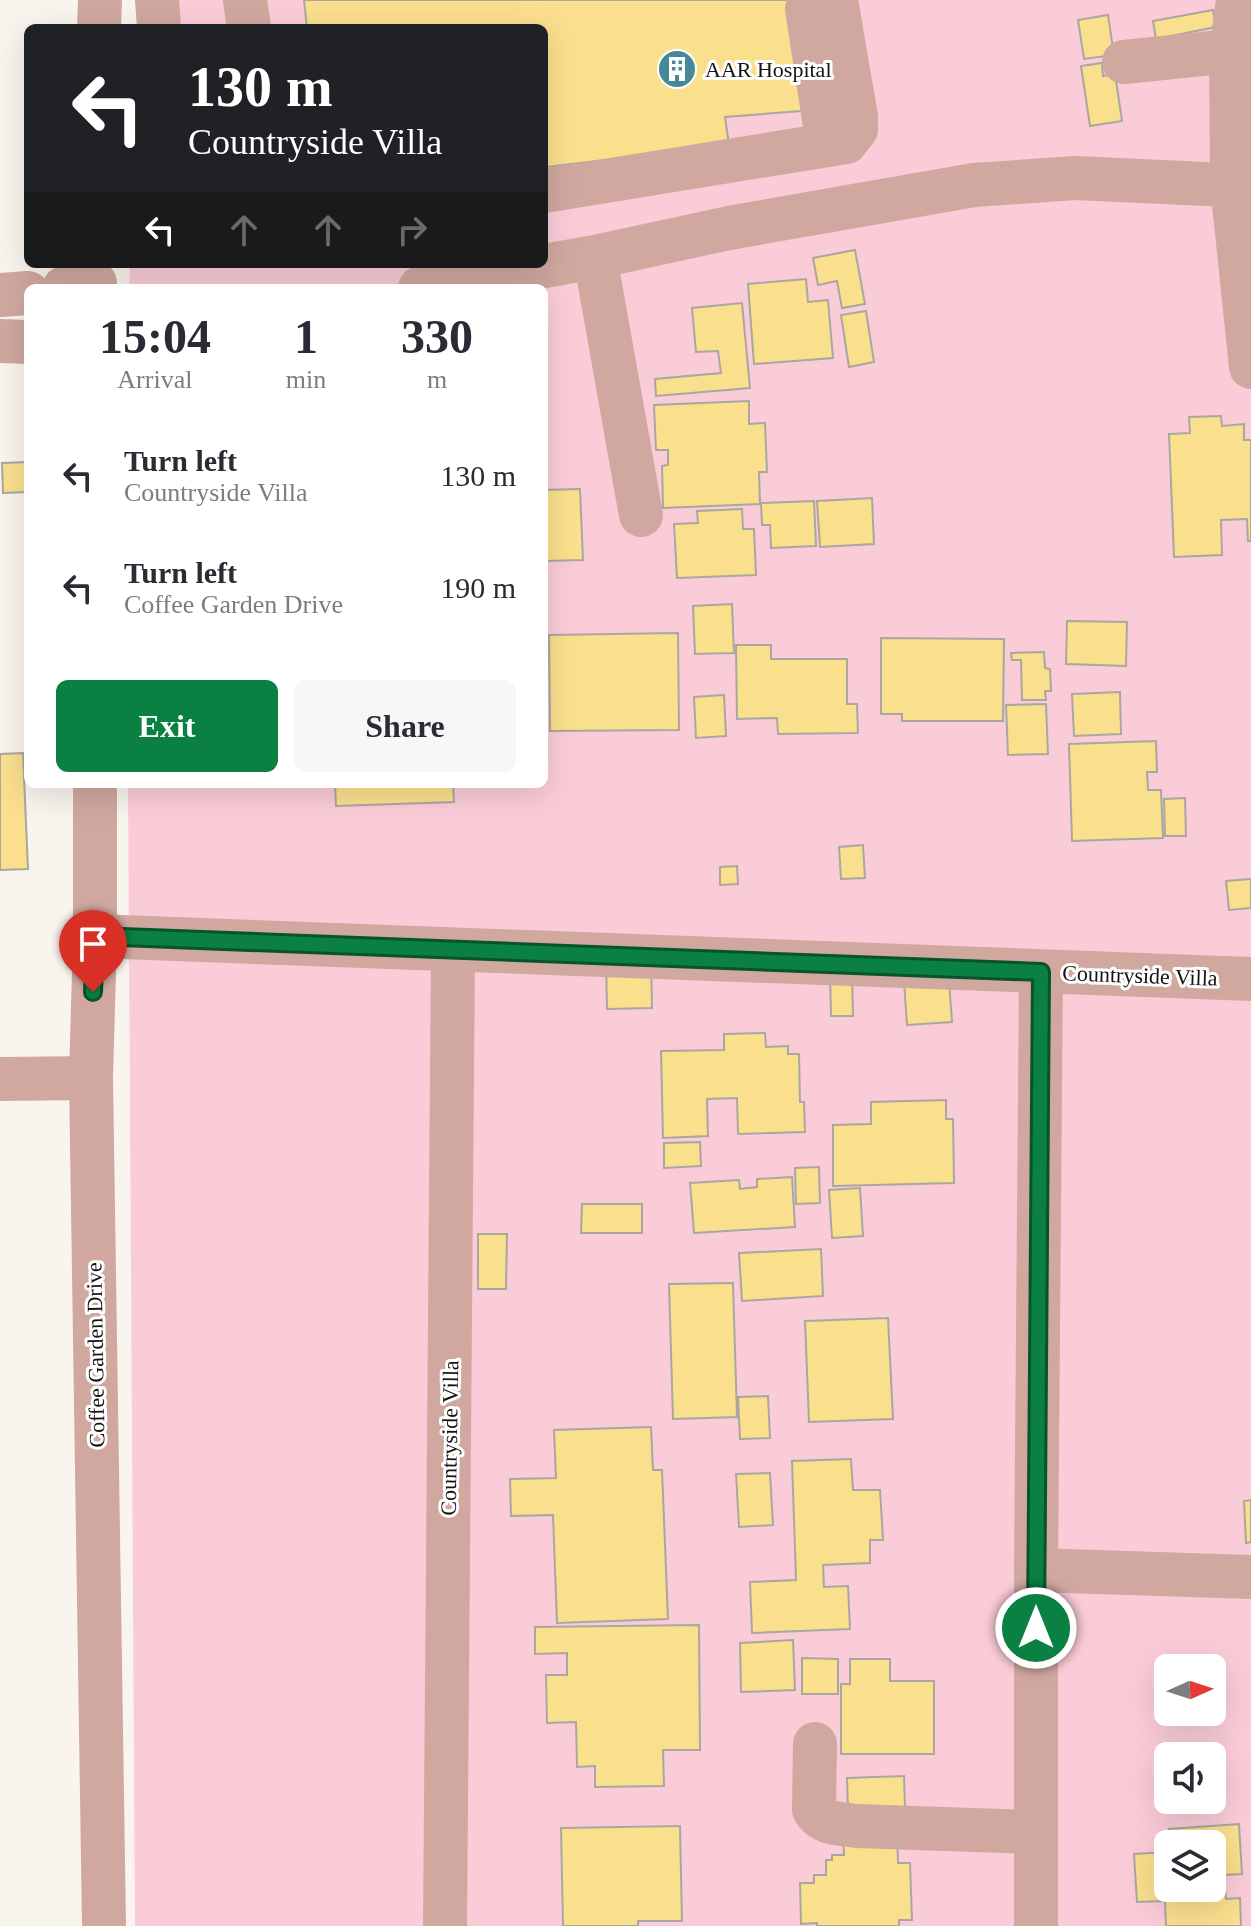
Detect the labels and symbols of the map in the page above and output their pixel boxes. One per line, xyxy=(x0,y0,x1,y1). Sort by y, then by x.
building icon: AAR Hospital xyxy=(656,48,698,90)
place label: AAR Hospital xyxy=(705,57,832,82)
pin xyxy=(59,910,127,992)
street label: Countryside Villa xyxy=(1062,960,1218,991)
street label: Coffee Garden Drive xyxy=(81,1262,110,1448)
street label: Countryside Villa xyxy=(436,1360,463,1516)
position arrow xyxy=(994,1586,1078,1670)
north arrow xyxy=(1154,1654,1226,1726)

